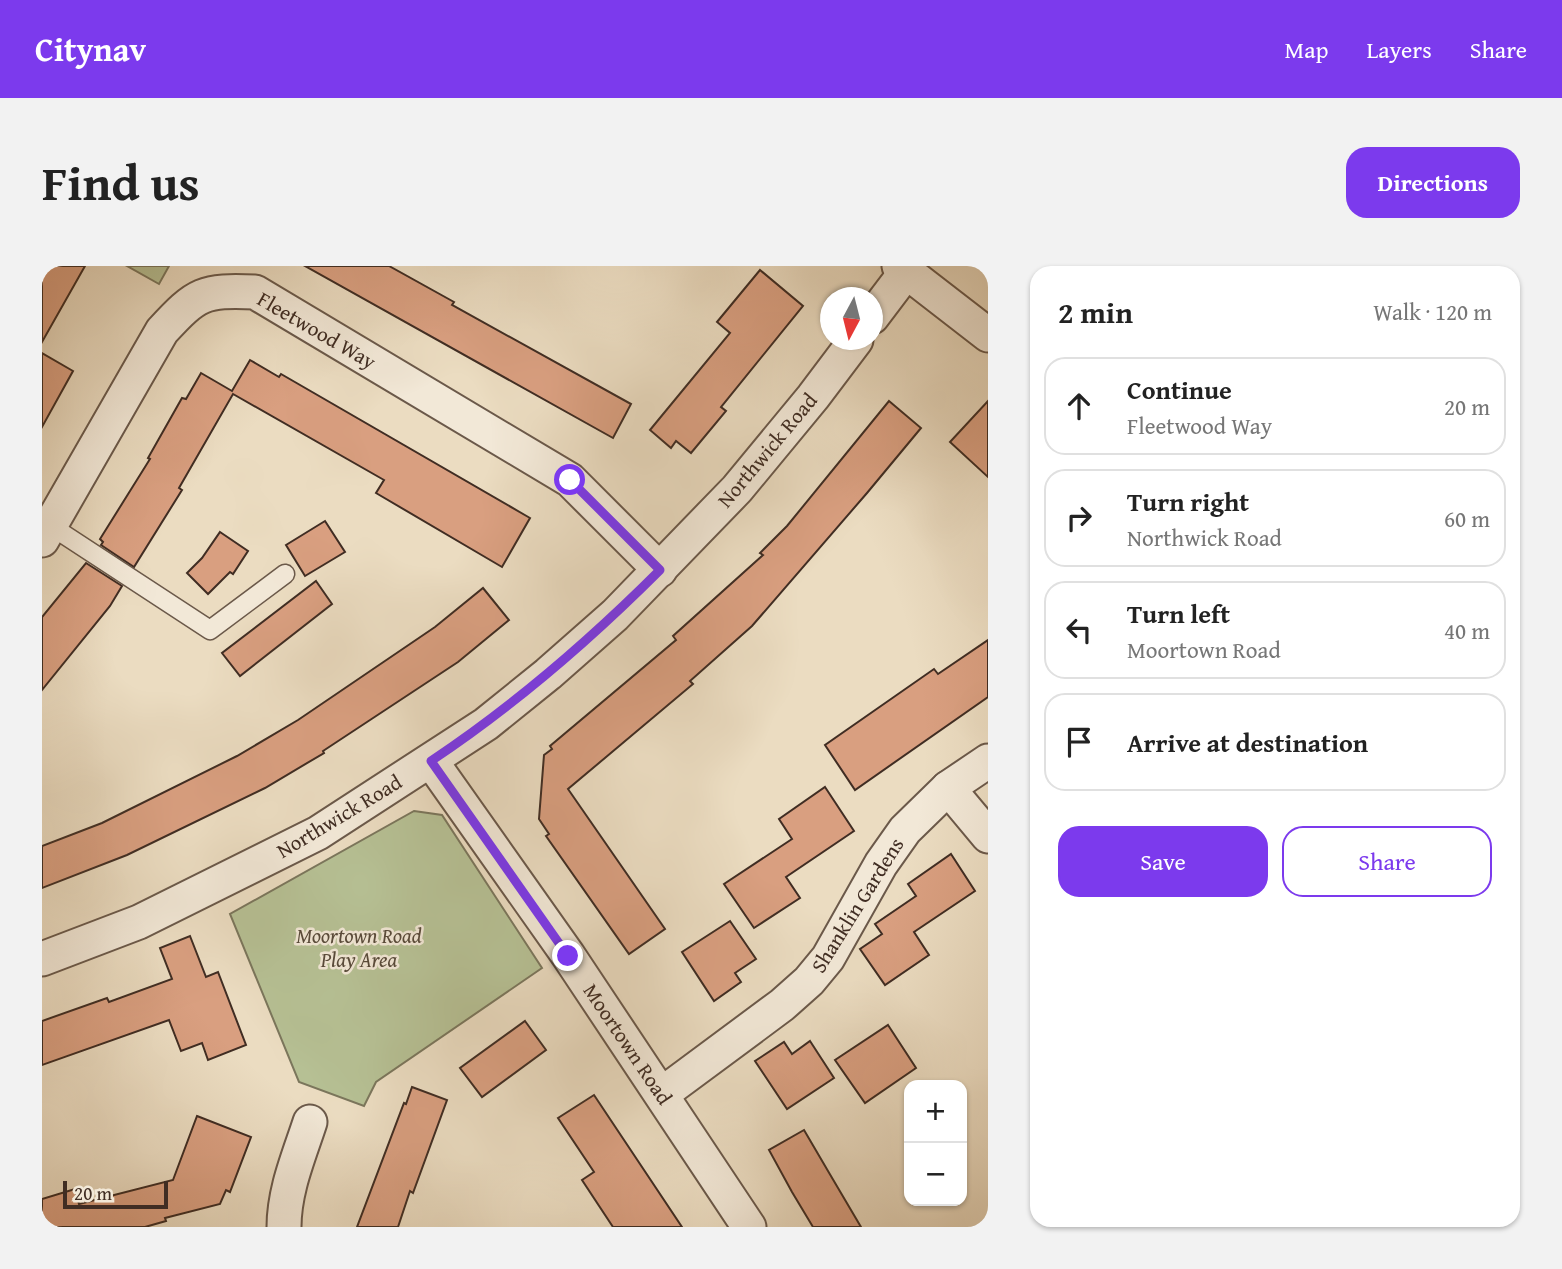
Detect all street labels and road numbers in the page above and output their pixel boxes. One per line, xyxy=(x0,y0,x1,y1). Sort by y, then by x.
street label: Fleetwood Way xyxy=(252,283,383,377)
street label: Northwick Road xyxy=(710,385,825,514)
street label: Northwick Road xyxy=(270,766,408,866)
street label: Shanklin Gardens xyxy=(803,831,911,979)
street label: Moortown Road xyxy=(576,977,681,1112)

